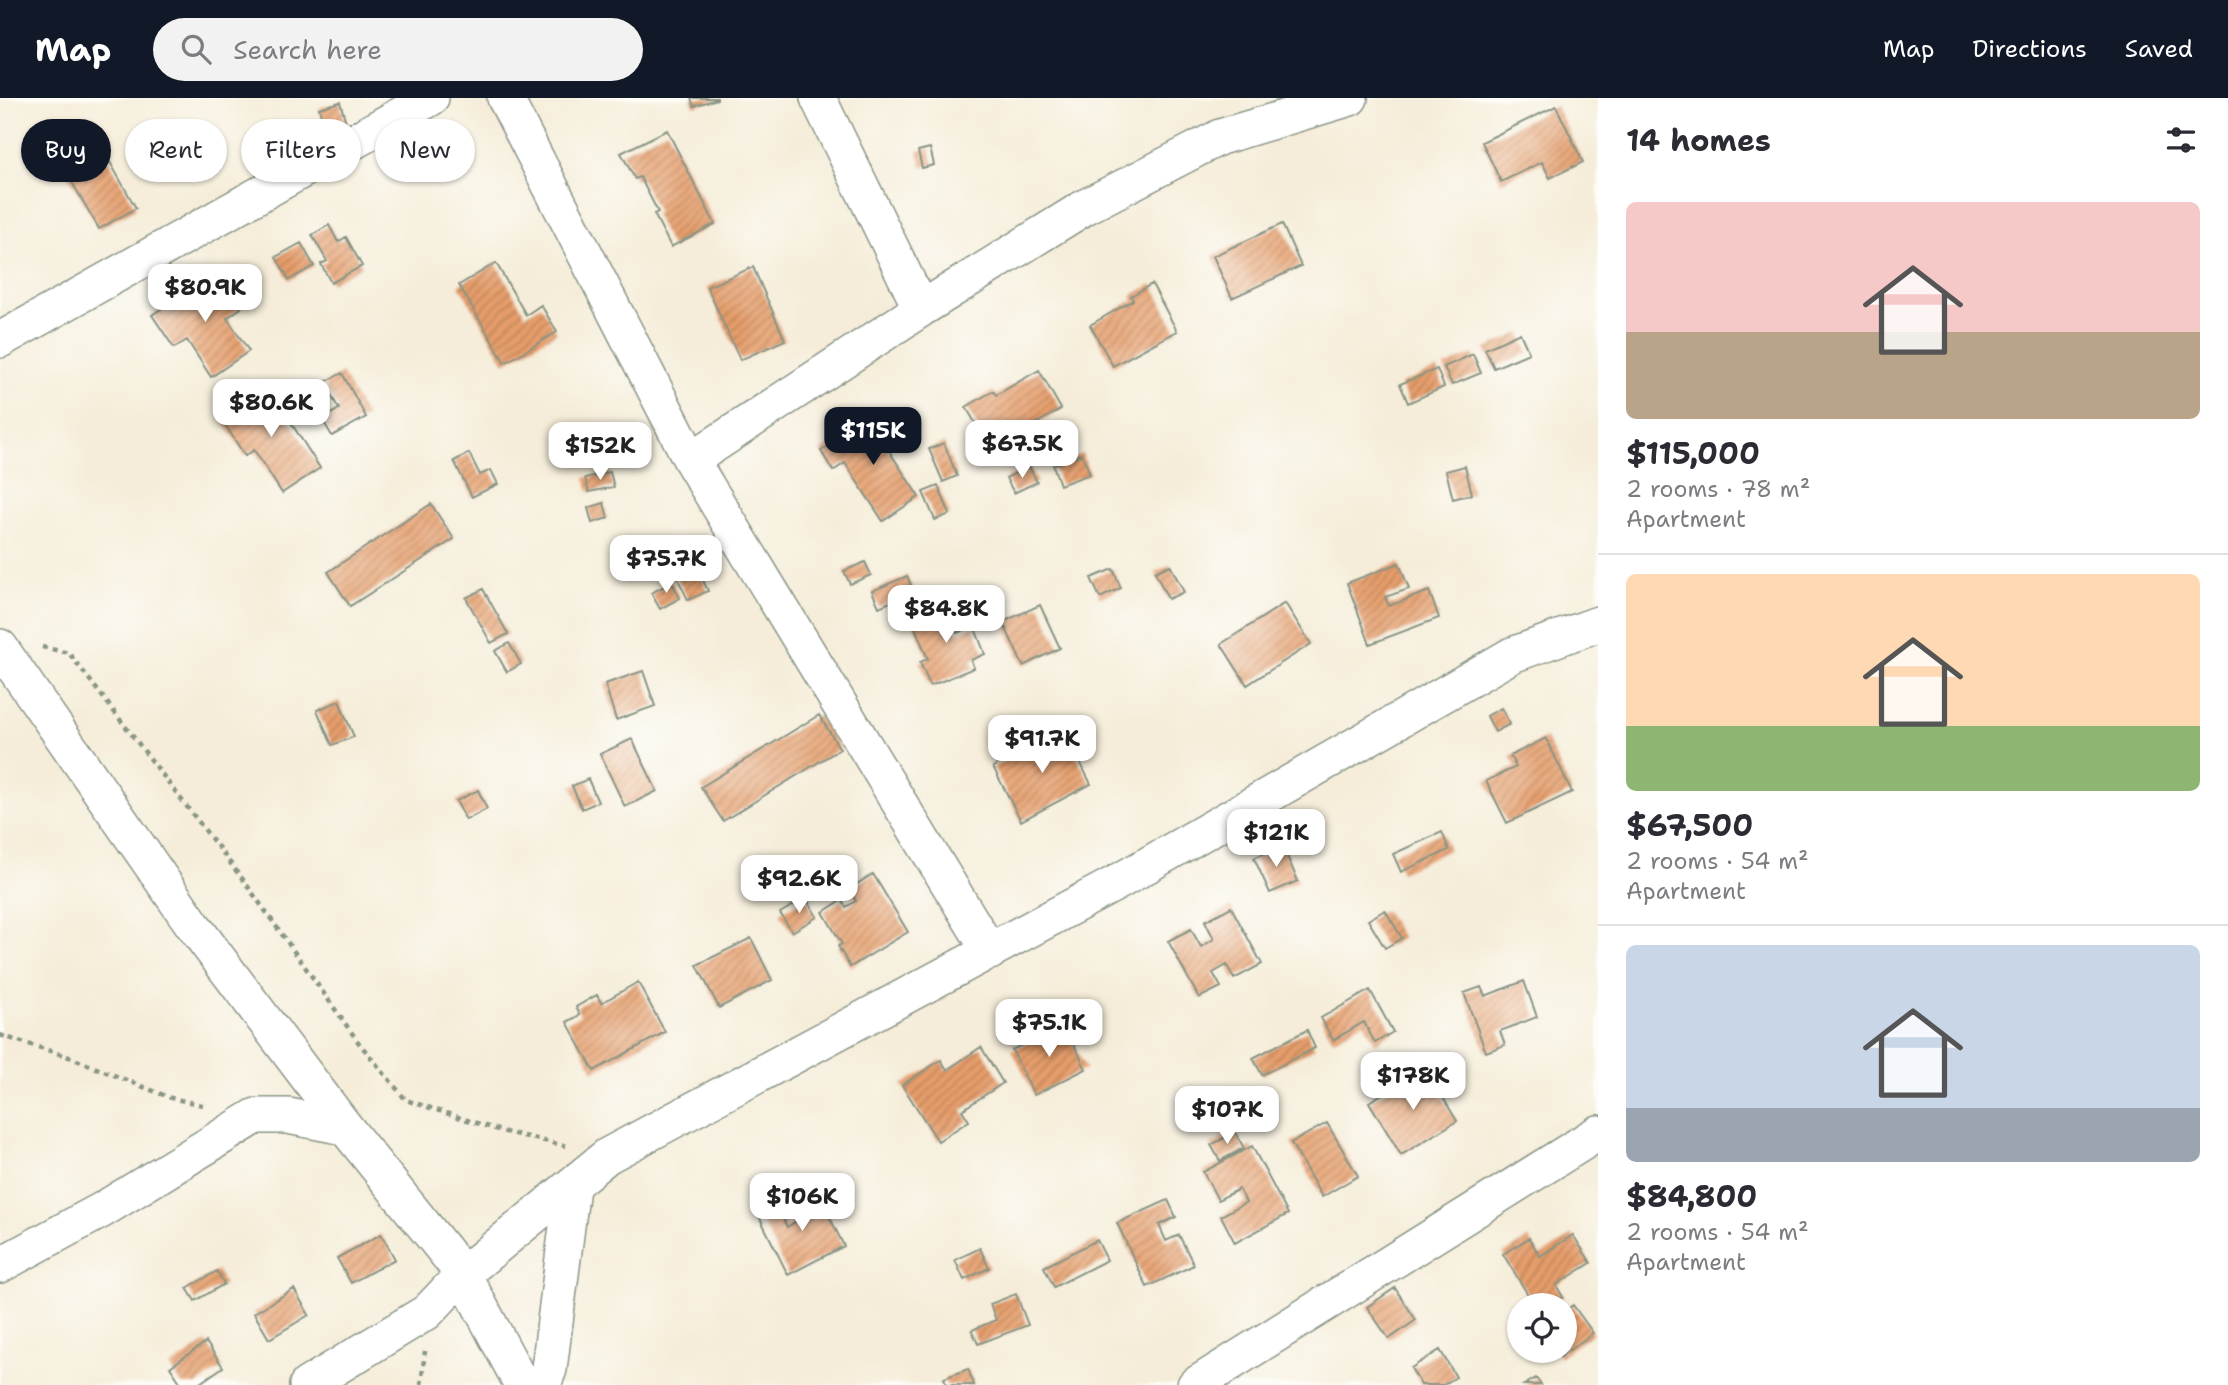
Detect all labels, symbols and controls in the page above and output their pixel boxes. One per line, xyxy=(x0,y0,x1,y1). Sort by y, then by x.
search box xyxy=(153,18,643,81)
text: Map xyxy=(35,27,111,72)
icon: search xyxy=(177,30,215,68)
text: Search here xyxy=(233,32,382,67)
text: Map xyxy=(1883,33,1934,65)
text: Directions xyxy=(1972,33,2087,65)
text: Saved xyxy=(2125,33,2193,65)
chip: Buy xyxy=(21,119,111,182)
chip: Rent xyxy=(125,119,227,182)
chip: Filters xyxy=(241,119,361,182)
chip: New xyxy=(375,119,475,182)
text: 14 homes xyxy=(1626,120,1771,161)
icon: filters xyxy=(2162,121,2200,159)
icon: home xyxy=(1850,247,1976,373)
pin: $80.9K xyxy=(148,264,262,324)
text: $80.9K xyxy=(164,272,246,302)
pin: $80.6K xyxy=(214,380,328,439)
text: $80.6K xyxy=(229,387,313,417)
pin: $115K xyxy=(824,408,922,467)
text: $115K xyxy=(840,415,906,445)
pin: $67.5K xyxy=(965,420,1079,480)
pin: $152K xyxy=(551,422,649,482)
text: $67.5K xyxy=(981,428,1063,458)
text: $152K xyxy=(565,430,635,460)
text: $115,000 xyxy=(1626,433,1760,474)
text: 2 rooms · 78 m² xyxy=(1626,474,1810,504)
text: Apartment xyxy=(1626,504,1746,534)
pin: $75.7K xyxy=(609,536,723,595)
text: $75.7K xyxy=(626,543,706,573)
pin: $84.8K xyxy=(889,586,1003,645)
text: $84.8K xyxy=(904,593,988,623)
icon: home xyxy=(1850,619,1976,745)
pin: $91.7K xyxy=(985,716,1099,775)
text: $91.7K xyxy=(1004,723,1080,753)
text: $67,500 xyxy=(1626,805,1753,846)
pin: $121K xyxy=(1227,810,1325,869)
text: $121K xyxy=(1243,817,1309,847)
text: 2 rooms · 54 m² xyxy=(1626,846,1809,876)
pin: $92.6K xyxy=(742,856,856,915)
text: $92.6K xyxy=(757,863,841,893)
text: Apartment xyxy=(1626,876,1746,906)
icon: home xyxy=(1850,990,1976,1116)
pin: $75.1K xyxy=(992,1000,1106,1059)
text: $75.1K xyxy=(1011,1007,1087,1037)
pin: $178K xyxy=(1364,1052,1462,1112)
text: $178K xyxy=(1377,1060,1449,1090)
pin: $107K xyxy=(1178,1086,1276,1146)
text: $107K xyxy=(1191,1094,1263,1124)
pin: $106K xyxy=(753,1174,851,1233)
text: $84,800 xyxy=(1626,1176,1757,1217)
text: $106K xyxy=(766,1181,838,1211)
text: 2 rooms · 54 m² xyxy=(1626,1217,1809,1247)
text: Apartment xyxy=(1626,1247,1746,1277)
map controls xyxy=(1507,1293,1577,1363)
button: locate xyxy=(1507,1293,1577,1363)

